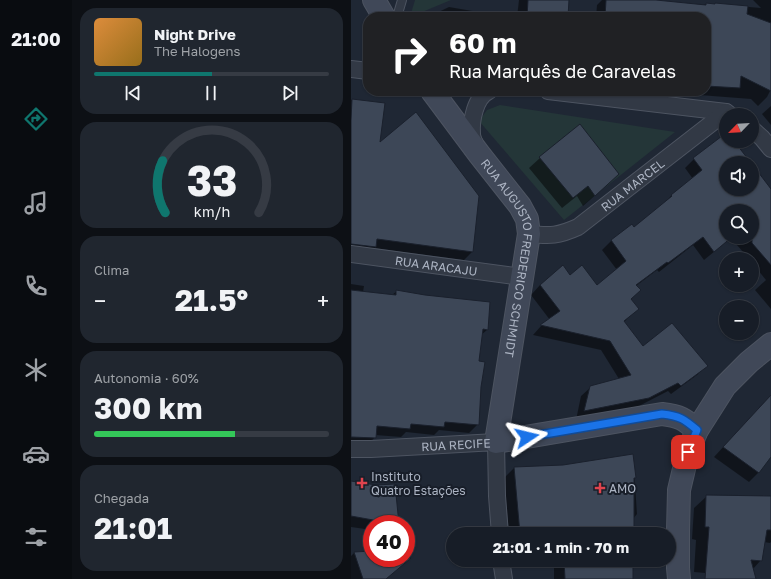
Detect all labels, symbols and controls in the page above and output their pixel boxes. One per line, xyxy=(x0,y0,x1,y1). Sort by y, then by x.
text: Night Drive xyxy=(154,25,236,43)
text: 60 m xyxy=(449,26,516,59)
text: 21:00 xyxy=(11,28,61,50)
icon: right xyxy=(383,28,435,80)
text: The Halogens xyxy=(154,43,240,59)
text: Rua Marquês de Caravelas xyxy=(449,60,676,82)
icon: previous xyxy=(122,82,144,104)
icon: pause xyxy=(200,82,222,104)
icon: next xyxy=(279,82,301,104)
icon: directions xyxy=(22,105,50,133)
north arrow xyxy=(719,108,759,148)
map controls xyxy=(719,108,759,340)
text: 33 xyxy=(186,155,237,205)
street label: RUA MARCEL xyxy=(597,155,667,214)
street label: RUA AUGUSTO FREDERICO SCHMIDT xyxy=(478,156,536,359)
button: sound xyxy=(719,156,759,196)
icon: music xyxy=(22,189,50,217)
text: km/h xyxy=(193,203,230,220)
button: search xyxy=(719,204,759,244)
street label: RUA ARACAJU xyxy=(394,252,478,278)
button: + xyxy=(719,252,759,292)
text: Clima xyxy=(94,262,129,278)
icon: phone xyxy=(22,272,50,300)
text: 21.5° xyxy=(175,282,248,318)
text: − xyxy=(94,287,106,314)
text: + xyxy=(317,287,329,314)
button: − xyxy=(719,300,759,340)
icon: climate xyxy=(22,356,50,384)
text: Autonomia · 60% xyxy=(94,370,199,386)
text: 300 km xyxy=(94,390,202,426)
position arrow xyxy=(506,416,548,458)
street label: RUA RECIFE xyxy=(421,435,491,454)
pin xyxy=(671,435,705,469)
icon: car xyxy=(22,440,50,468)
icon: arrive xyxy=(677,441,699,463)
place label: Instituto Quatro Estações xyxy=(371,469,466,498)
marker: Instituto Quatro Estações xyxy=(356,477,368,489)
place label: AMO xyxy=(609,481,636,496)
marker: AMO xyxy=(594,482,606,494)
text: Chegada xyxy=(94,490,149,506)
text: 21:01 xyxy=(94,510,172,546)
speed limit sign: 40 xyxy=(363,515,415,567)
icon: filters xyxy=(22,523,50,551)
text: 21:01 · 1 min · 70 m xyxy=(493,538,629,556)

